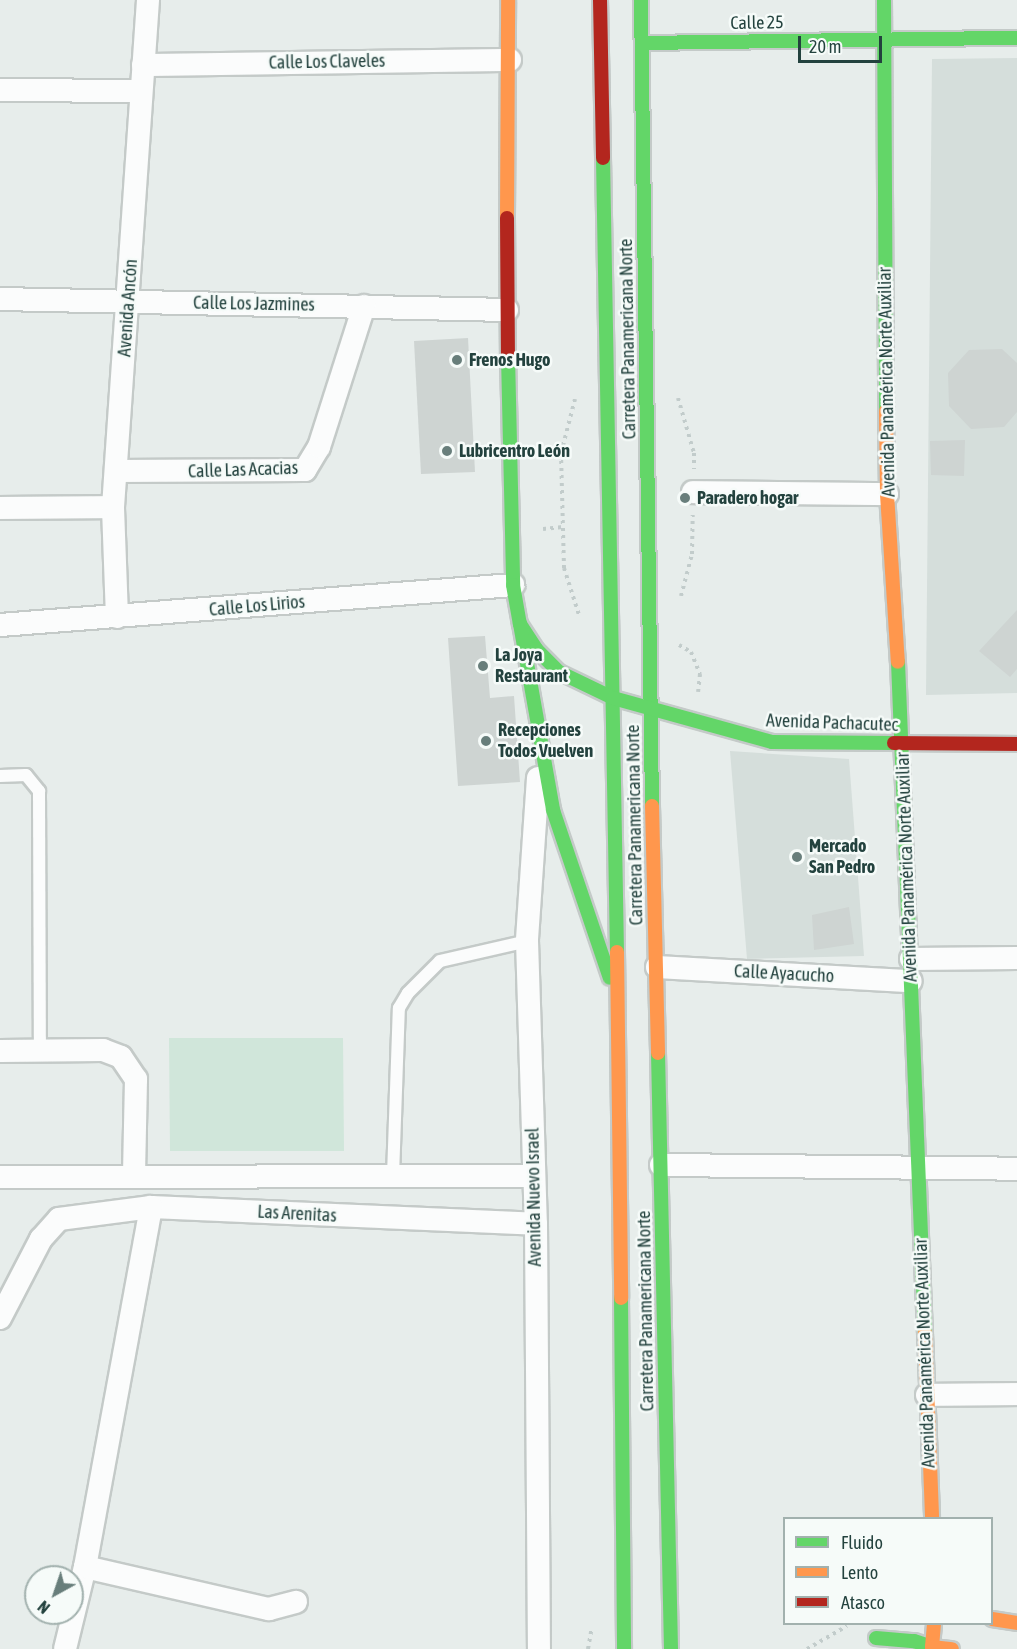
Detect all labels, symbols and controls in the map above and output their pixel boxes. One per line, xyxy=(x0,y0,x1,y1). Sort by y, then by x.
street label: Calle 25 xyxy=(730,12,784,34)
scale bar xyxy=(801,24,885,62)
text: 20 m xyxy=(809,36,841,57)
street label: Calle Los Claveles xyxy=(269,50,385,74)
street label: Carretera Panamericana Norte xyxy=(615,238,641,440)
street label: Avenida Ancón xyxy=(114,258,142,358)
street label: Avenida Panamérica Norte Auxiliar xyxy=(874,267,900,497)
street label: Calle Los Jazmines xyxy=(193,292,315,316)
place label: Frenos Hugo xyxy=(469,349,550,371)
marker: Frenos Hugo xyxy=(450,353,464,367)
place label: Lubricentro León xyxy=(459,440,570,462)
marker: Lubricentro León xyxy=(440,444,454,458)
street label: Calle Las Acacias xyxy=(188,457,298,483)
place label: Paradero hogar xyxy=(697,487,798,509)
marker: Paradero hogar xyxy=(678,491,692,505)
street label: Calle Los Lirios xyxy=(208,591,306,621)
place label: La Joya Restaurant xyxy=(495,645,568,688)
marker: La Joya Restaurant xyxy=(476,659,490,673)
street label: Avenida Pachacutec xyxy=(766,710,898,736)
place label: Recepciones Todos Vuelven xyxy=(498,720,593,762)
street label: Carretera Panamericana Norte xyxy=(622,724,648,926)
marker: Recepciones Todos Vuelven xyxy=(479,734,493,748)
street label: Avenida Panamérica Norte Auxiliar xyxy=(892,752,922,982)
place label: Mercado San Pedro xyxy=(809,836,875,878)
marker: Mercado San Pedro xyxy=(790,850,804,864)
street label: Calle Ayacucho xyxy=(733,961,835,987)
street label: Avenida Nuevo Israel xyxy=(522,1127,546,1267)
street label: Las Arenitas xyxy=(257,1201,337,1227)
street label: Carretera Panamericana Norte xyxy=(633,1210,659,1412)
street label: Avenida Panamérica Norte Auxiliar xyxy=(910,1238,940,1468)
legend xyxy=(783,1517,993,1625)
text: Fluido xyxy=(841,1532,883,1553)
text: Lento xyxy=(841,1562,878,1583)
north arrow xyxy=(24,1565,84,1625)
text: Atasco xyxy=(841,1592,885,1613)
text: N xyxy=(34,1597,53,1617)

